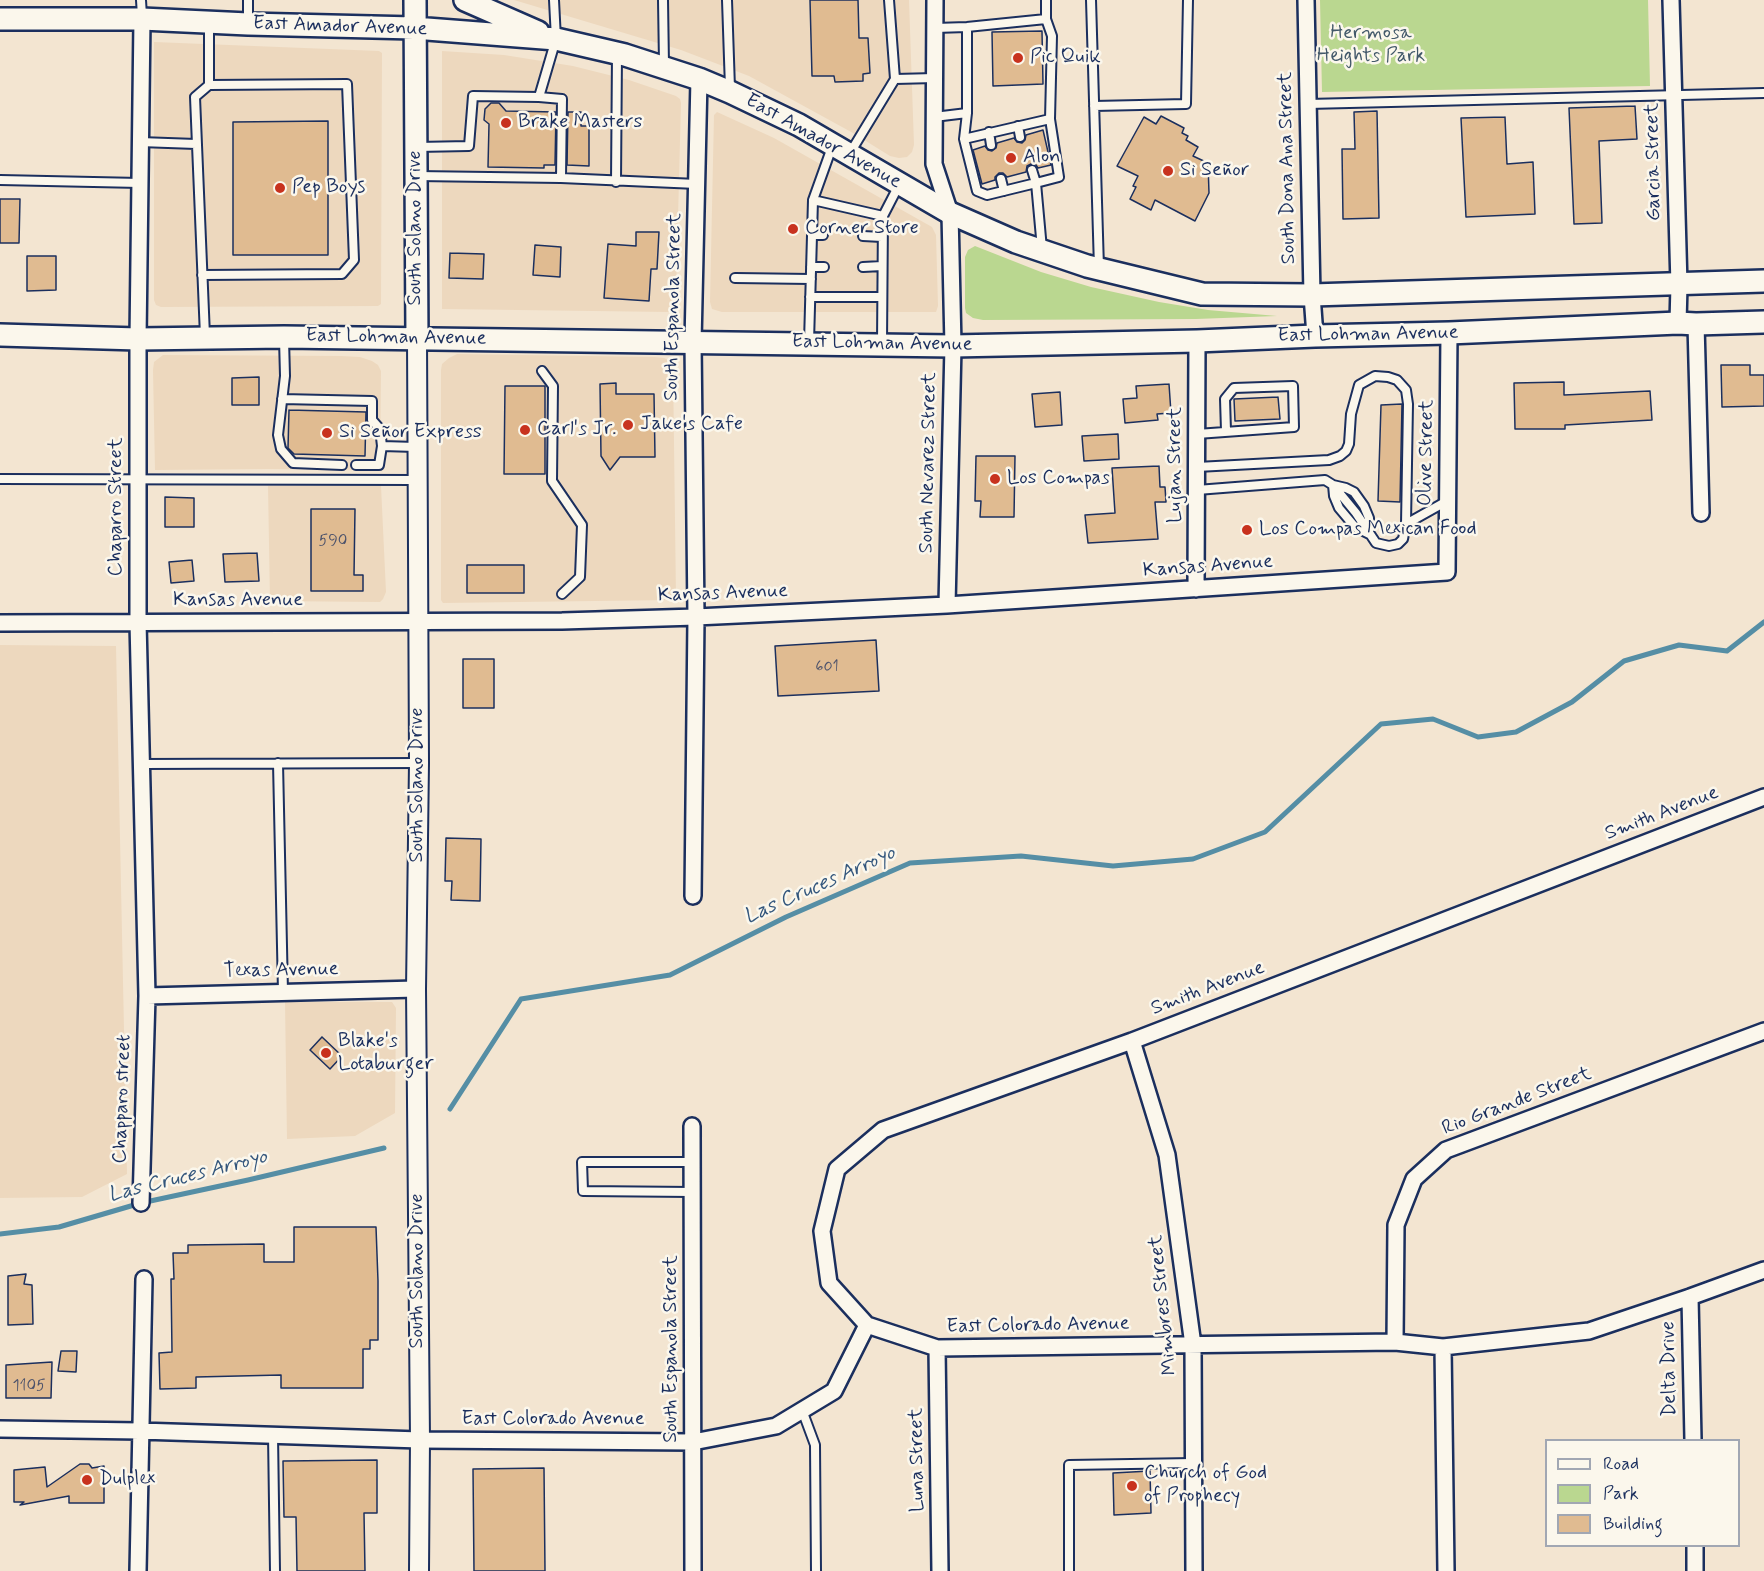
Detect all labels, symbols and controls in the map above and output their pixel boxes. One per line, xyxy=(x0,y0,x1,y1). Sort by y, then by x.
street label: East Amador Avenue xyxy=(252,12,428,42)
park label: Hermosa Heights Park xyxy=(1317,22,1425,69)
place label: Pic Quik xyxy=(1030,46,1101,70)
marker: Pic Quik xyxy=(1011,51,1025,65)
street label: South Dona Ana Street xyxy=(1274,71,1302,265)
street label: East Amador Avenue xyxy=(741,89,905,195)
street label: Garcia Street xyxy=(1641,103,1667,221)
place label: Brake Masters xyxy=(518,111,642,135)
marker: Brake Masters xyxy=(499,116,513,130)
place label: Alon xyxy=(1023,146,1060,170)
street label: South Solano Drive xyxy=(404,150,428,306)
marker: Alon xyxy=(1004,151,1018,165)
place label: Si Señor xyxy=(1180,159,1249,183)
marker: Si Señor xyxy=(1161,164,1175,178)
place label: Pep Boys xyxy=(292,176,365,200)
marker: Pep Boys xyxy=(273,181,287,195)
street label: South Espanola Street xyxy=(660,213,688,401)
place label: Corner Store xyxy=(805,217,919,241)
marker: Corner Store xyxy=(786,222,800,236)
street label: East Lohman Avenue xyxy=(1277,321,1459,349)
street label: East Lohman Avenue xyxy=(305,324,487,352)
street label: East Lohman Avenue xyxy=(791,330,973,358)
street label: South Nevarez Street xyxy=(915,372,943,554)
street label: Olive Street xyxy=(1414,400,1440,506)
street label: Lujan Street xyxy=(1164,407,1188,523)
place label: Jake's Cafe xyxy=(640,413,743,437)
place label: Carl's Jr. xyxy=(537,418,616,442)
marker: Jake's Cafe xyxy=(621,418,635,432)
place label: Si Señor Express xyxy=(339,421,482,445)
marker: Carl's Jr. xyxy=(518,423,532,437)
marker: Si Señor Express xyxy=(320,426,334,440)
street label: Chaparro Street xyxy=(105,438,129,576)
place label: Los Compas xyxy=(1007,467,1110,491)
marker: Los Compas xyxy=(988,472,1002,486)
place label: Los Compas Mexican Food xyxy=(1259,518,1476,542)
marker: Los Compas Mexican Food xyxy=(1240,523,1254,537)
house number: 590 xyxy=(319,532,347,552)
street label: Kansas Avenue xyxy=(1142,550,1274,584)
street label: Kansas Avenue xyxy=(658,580,788,608)
street label: Kansas Avenue xyxy=(173,589,303,613)
house number: 601 xyxy=(815,658,839,678)
street label: South Solano Drive xyxy=(406,707,430,863)
street label: Smith Avenue xyxy=(1602,781,1722,847)
water label: Las Cruces Arroyo xyxy=(741,841,899,931)
street label: Smith Avenue xyxy=(1148,956,1268,1022)
street label: Texas Avenue xyxy=(223,958,339,984)
place label: Blake's Lotaburger xyxy=(338,1030,434,1077)
street label: Chapparo street xyxy=(109,1034,137,1164)
marker: Blake's Lotaburger xyxy=(319,1046,333,1060)
street label: Rio Grande Street xyxy=(1439,1062,1595,1142)
water label: Las Cruces Arroyo xyxy=(106,1145,270,1209)
street label: South Solano Drive xyxy=(406,1193,430,1349)
street label: Mimbres Street xyxy=(1145,1234,1183,1376)
street label: South Espanola Street xyxy=(660,1255,684,1443)
street label: East Colorado Avenue xyxy=(946,1312,1130,1340)
street label: Delta Drive xyxy=(1657,1321,1683,1417)
house number: 1105 xyxy=(12,1377,46,1397)
street label: East Colorado Avenue xyxy=(462,1408,644,1432)
street label: Luna Street xyxy=(905,1408,931,1512)
legend xyxy=(1545,1439,1740,1547)
text: Road xyxy=(1603,1452,1639,1476)
place label: Church of God of Prophecy xyxy=(1144,1462,1267,1509)
place label: Dulplex xyxy=(99,1468,155,1492)
marker: Dulplex xyxy=(80,1473,94,1487)
marker: Church of God of Prophecy xyxy=(1125,1479,1139,1493)
text: Park xyxy=(1603,1482,1639,1506)
text: Building xyxy=(1603,1512,1663,1536)

